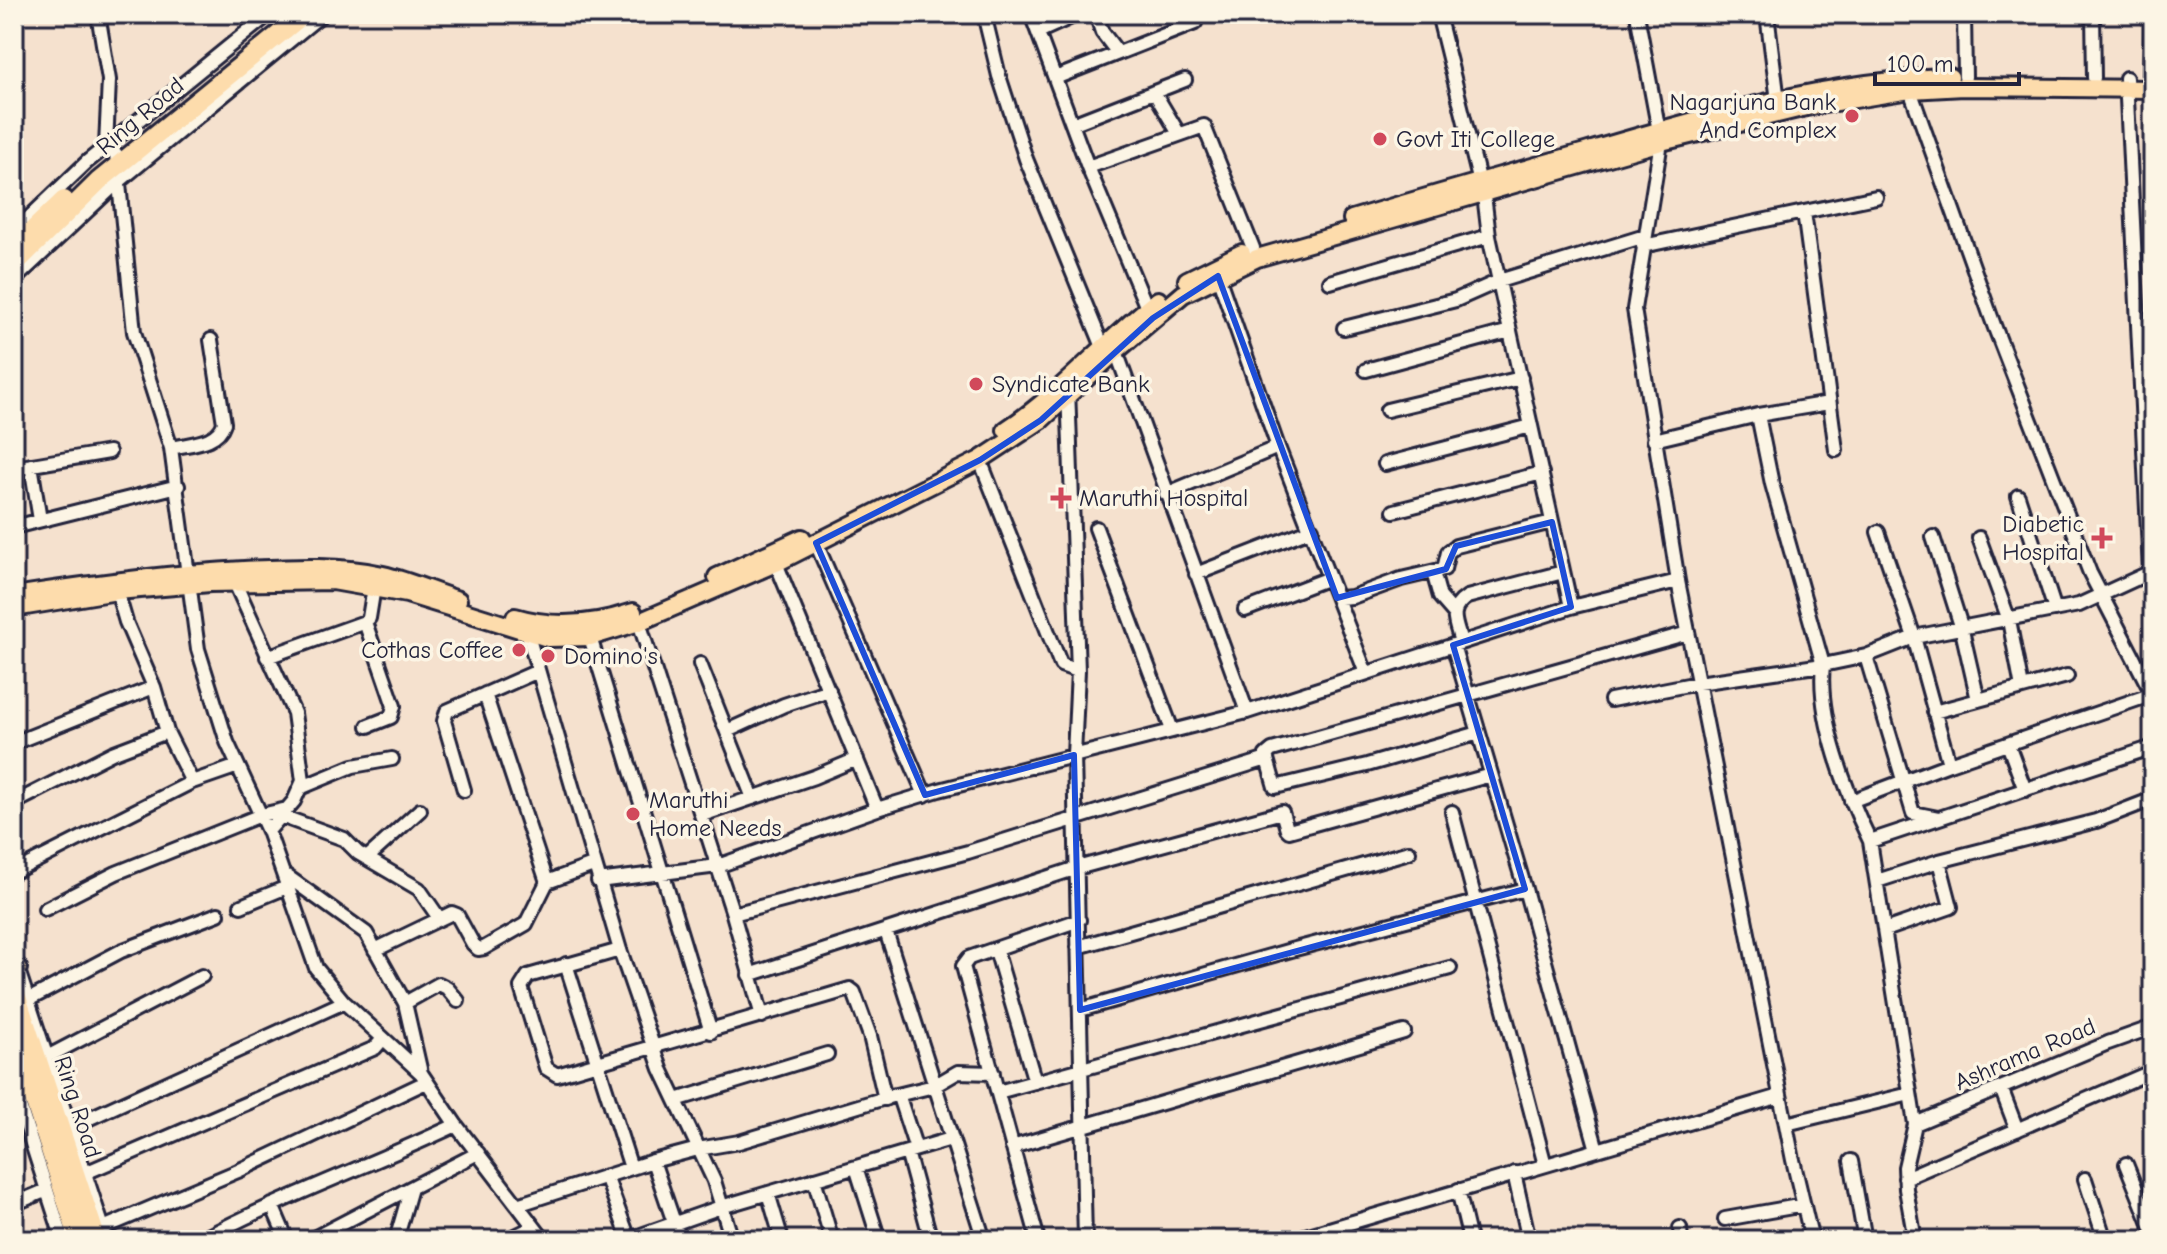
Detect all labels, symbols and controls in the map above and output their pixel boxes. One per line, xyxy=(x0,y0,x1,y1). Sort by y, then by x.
scale bar xyxy=(1875,36,2019,86)
text: 100 m xyxy=(1887,50,1954,78)
street label: Ring Road xyxy=(91,71,189,161)
place label: Nagarjuna Bank And Complex xyxy=(1669,88,1837,144)
marker: Nagarjuna Bank And Complex xyxy=(1843,107,1861,125)
place label: Govt Iti College xyxy=(1396,125,1555,153)
marker: Govt Iti College xyxy=(1371,130,1389,148)
place label: Syndicate Bank xyxy=(992,370,1150,398)
marker: Syndicate Bank xyxy=(967,375,985,393)
place label: Maruthi Hospital xyxy=(1079,484,1248,512)
marker: Maruthi Hospital xyxy=(1050,487,1072,509)
place label: Diabetic Hospital xyxy=(2002,510,2084,566)
marker: Diabetic Hospital xyxy=(2091,527,2113,549)
place label: Cothas Coffee xyxy=(361,636,503,664)
marker: Cothas Coffee xyxy=(510,641,528,659)
place label: Domino's xyxy=(564,642,658,670)
marker: Domino's xyxy=(539,647,557,665)
place label: Maruthi Home Needs xyxy=(649,786,781,842)
marker: Maruthi Home Needs xyxy=(624,805,642,823)
street label: Ashrama Road xyxy=(1950,1012,2100,1096)
street label: Ring Road xyxy=(48,1052,108,1162)

